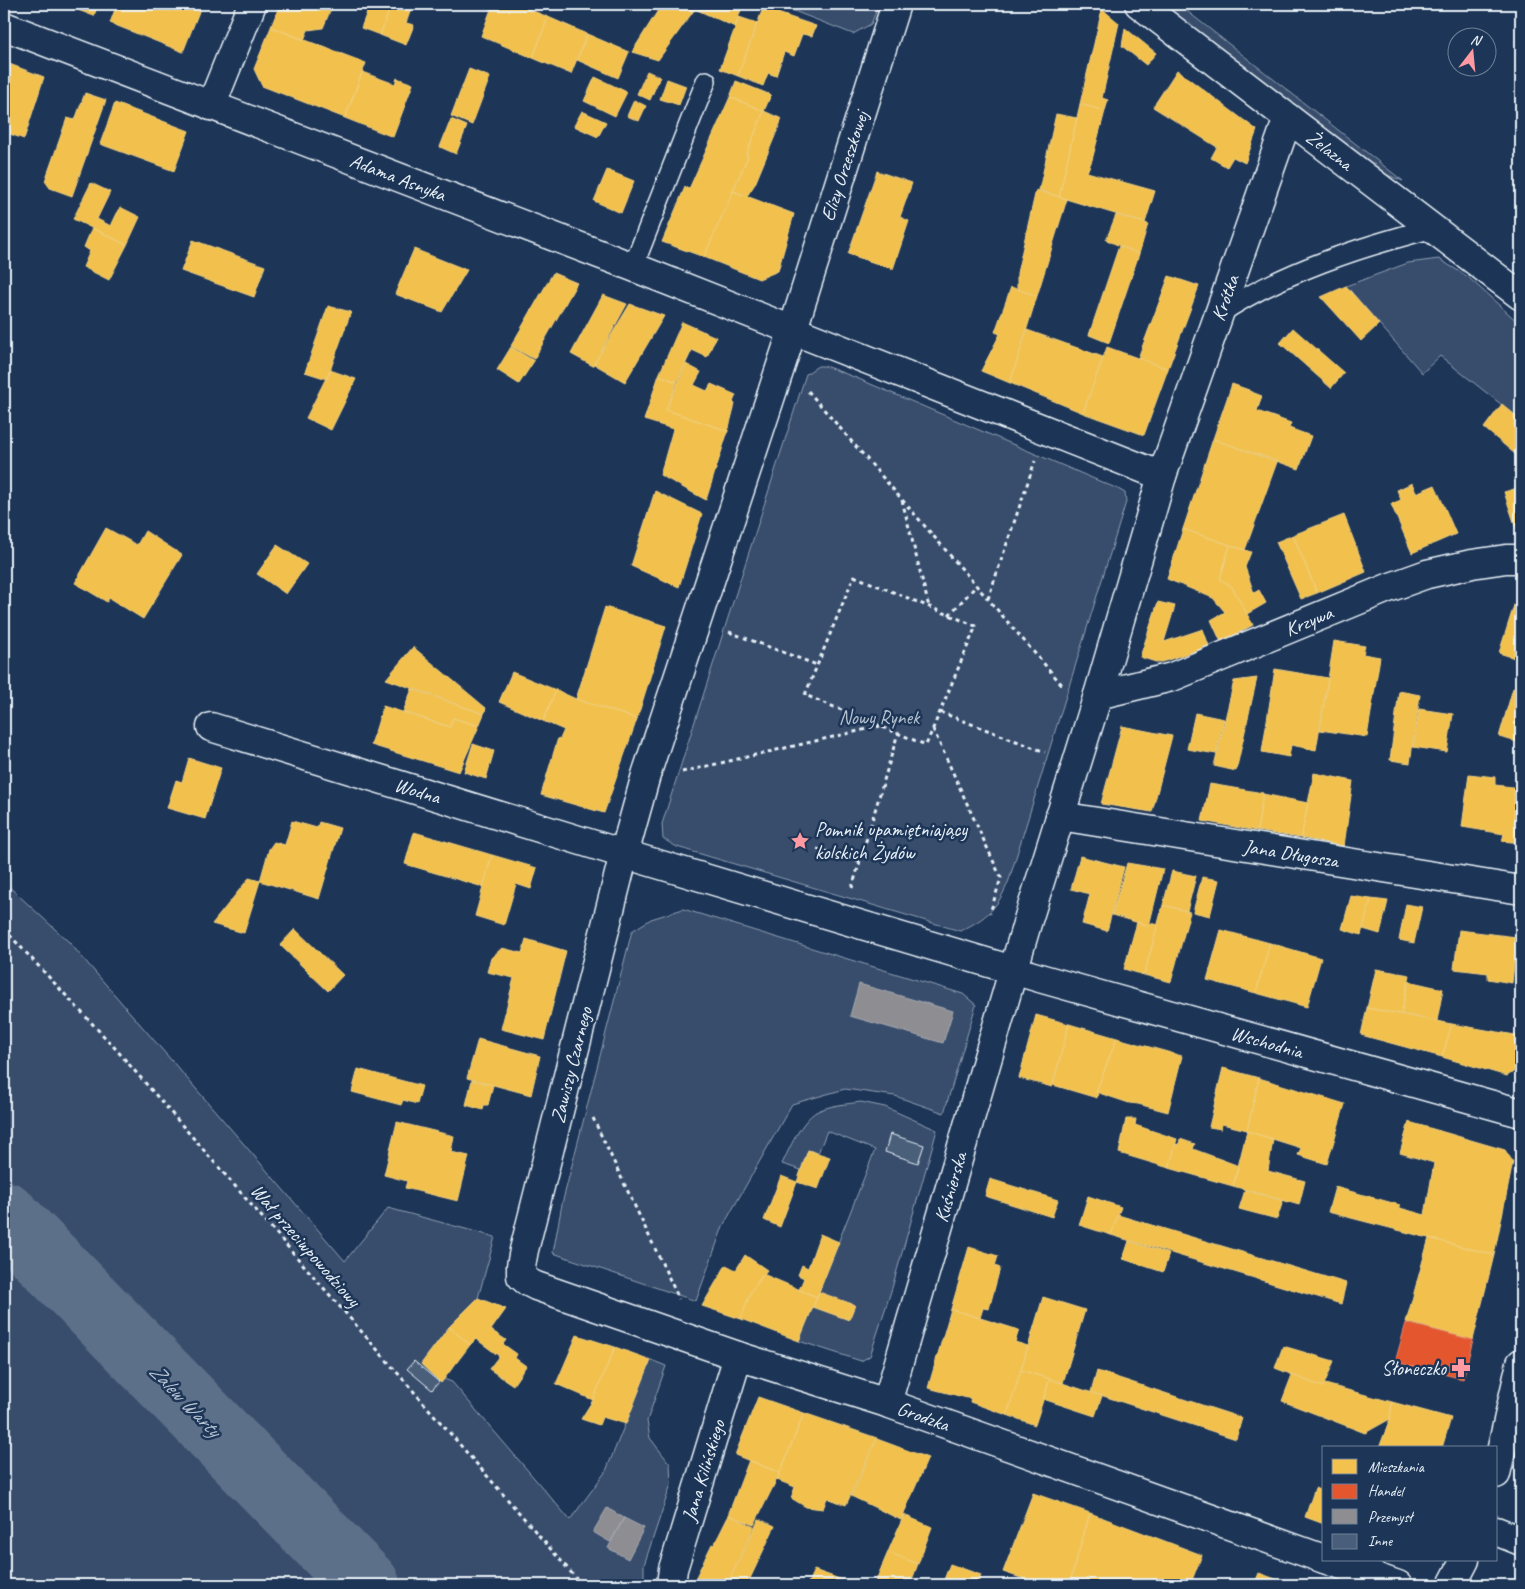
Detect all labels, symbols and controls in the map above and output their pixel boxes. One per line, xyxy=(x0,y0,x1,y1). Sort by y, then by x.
north arrow xyxy=(1448,28,1498,78)
text: N xyxy=(1469,31,1484,50)
street label: Elizy Orzeszkowej xyxy=(815,106,875,224)
street label: Żelazna xyxy=(1301,124,1359,177)
street label: Adama Asnyka xyxy=(346,148,450,208)
street label: Krótka xyxy=(1206,270,1245,324)
street label: Krzywa xyxy=(1281,600,1338,642)
park label: Nowy Rynek xyxy=(839,705,921,730)
street label: Wodna xyxy=(391,772,445,810)
place label: Pomnik upamiętniający kolskich Żydów xyxy=(815,817,968,865)
place icon: Pomnik upamiętniający kolskich Żydów xyxy=(789,830,811,852)
street label: Jana Długosza xyxy=(1241,834,1342,874)
street label: Zawiszy Czarnego xyxy=(545,1004,598,1126)
street label: Wschodnia xyxy=(1228,1020,1307,1065)
street label: Kuśnierska xyxy=(928,1147,973,1225)
street label: Wał przeciwpowodziowy xyxy=(245,1178,367,1313)
place label: Słoneczko xyxy=(1382,1356,1447,1381)
pharmacy icon: Słoneczko xyxy=(1450,1357,1472,1379)
water label: Zalew Warty xyxy=(144,1358,229,1445)
street label: Grodzka xyxy=(894,1396,954,1438)
street label: Jana Kilińskiego xyxy=(676,1416,731,1526)
legend xyxy=(1322,1446,1498,1562)
text: Mieszkania xyxy=(1368,1458,1425,1477)
text: Handel xyxy=(1368,1482,1406,1501)
text: Przemysł xyxy=(1368,1508,1415,1527)
text: Inne xyxy=(1368,1532,1393,1551)

